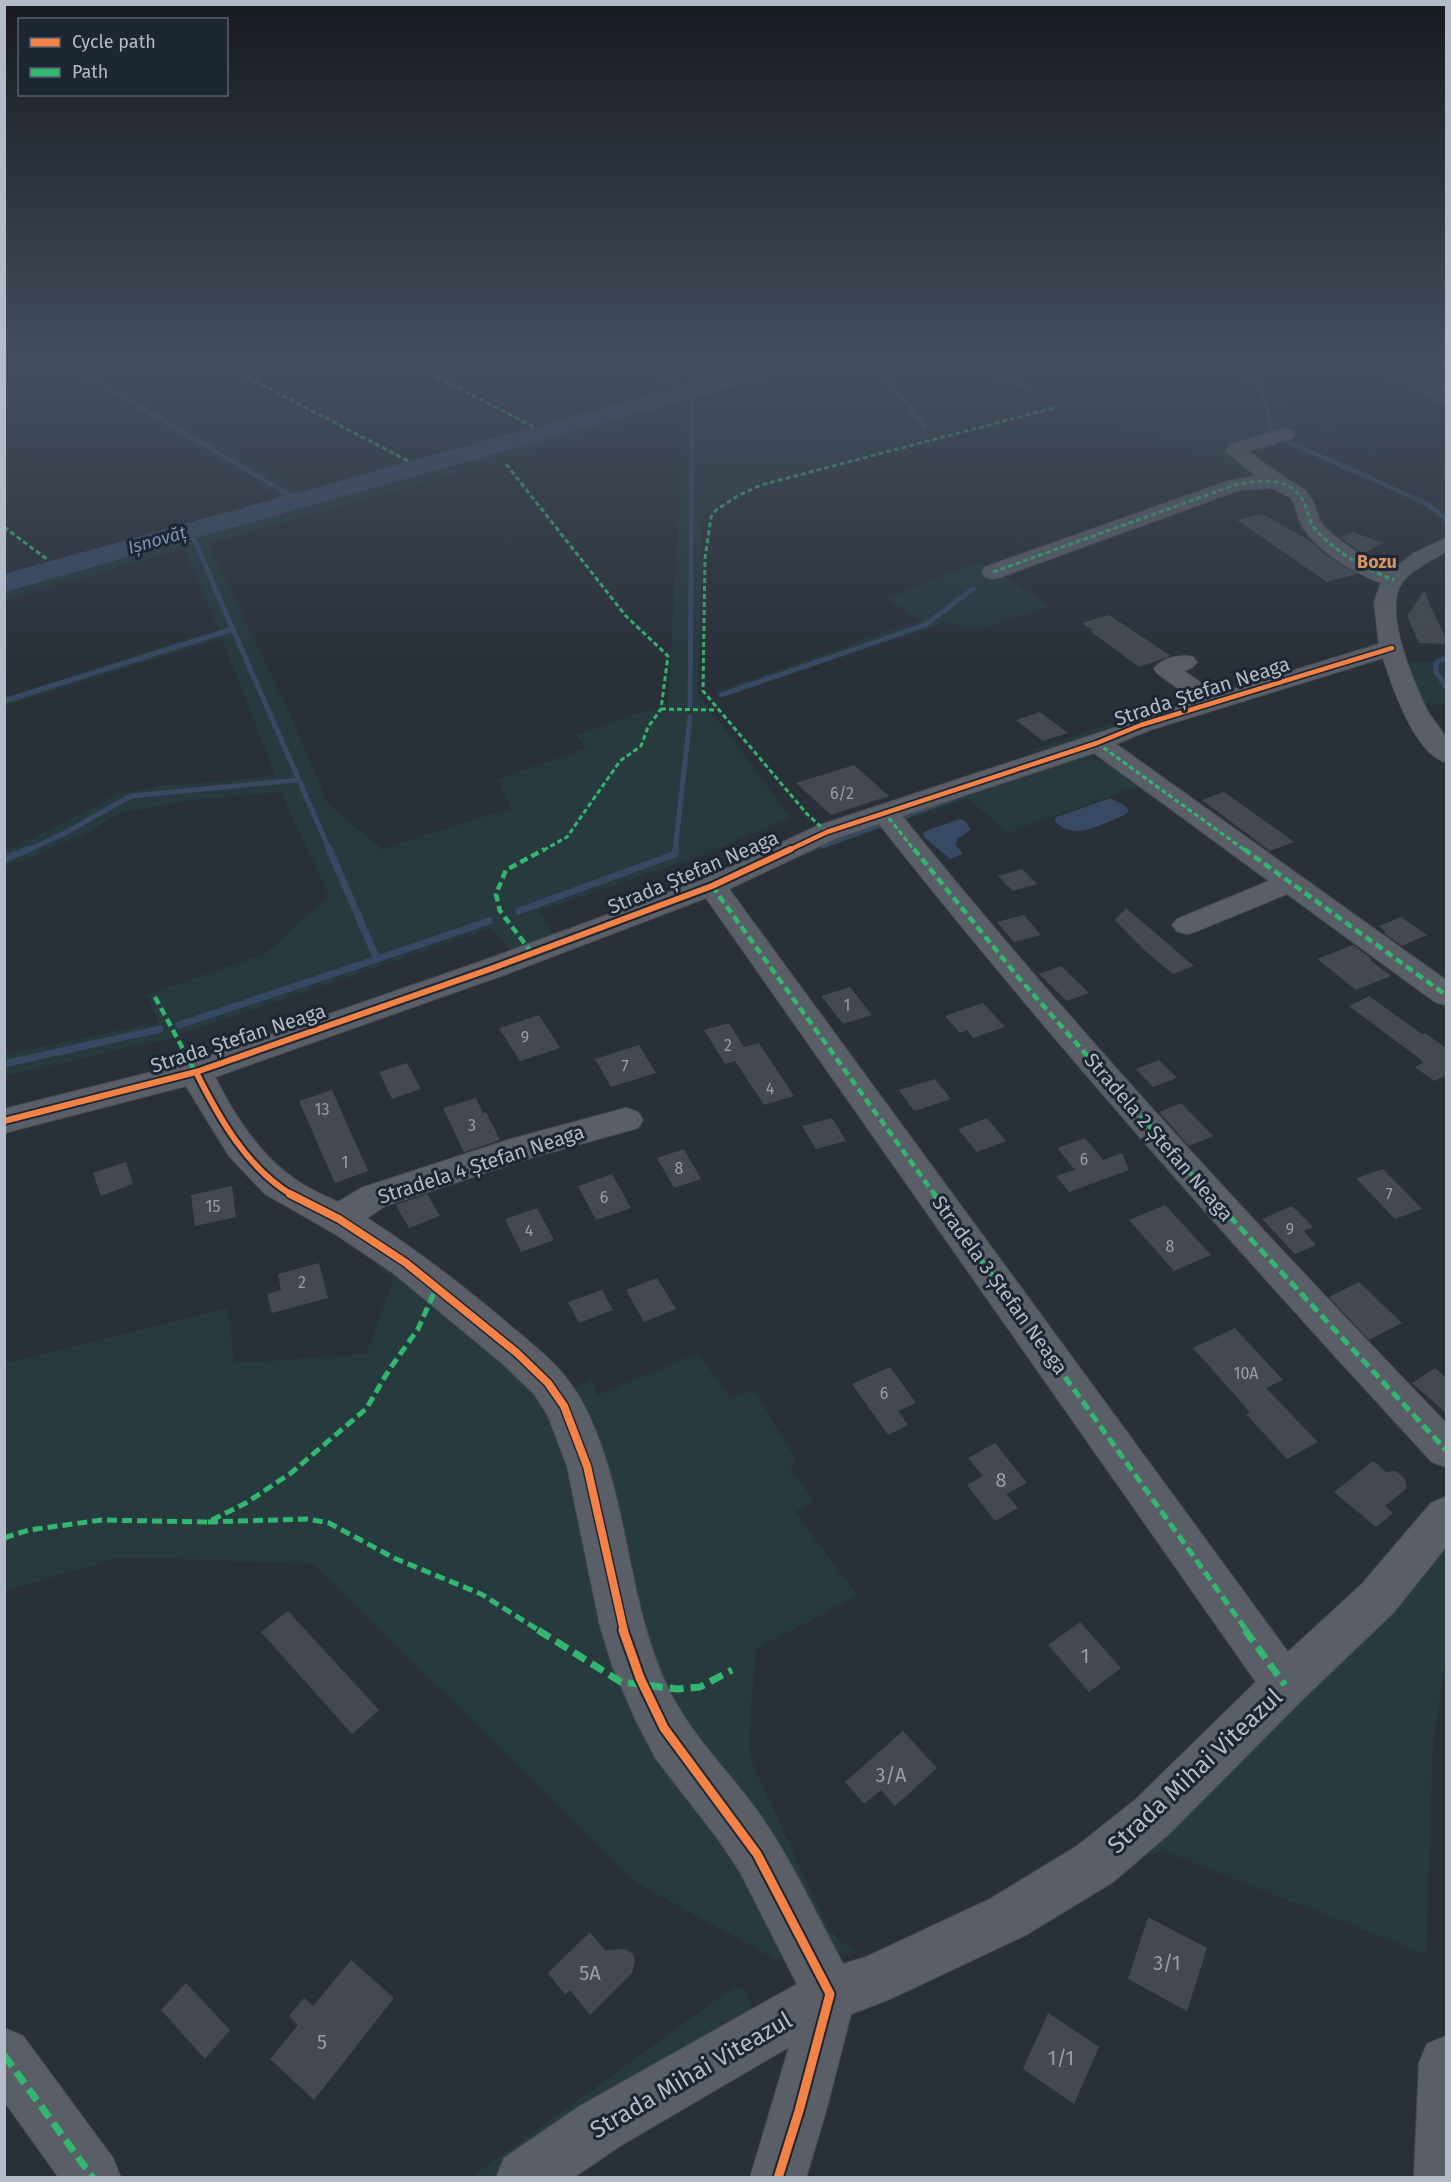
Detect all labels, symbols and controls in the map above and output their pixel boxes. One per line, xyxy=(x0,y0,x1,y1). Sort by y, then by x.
legend xyxy=(18,18,228,96)
text: Cycle path xyxy=(72,31,156,53)
text: Path xyxy=(72,61,108,83)
water label: Ișnovăț xyxy=(125,521,190,560)
district label: Bozu xyxy=(1357,551,1397,573)
street label: Strada Ștefan Neaga xyxy=(1111,651,1293,732)
house number: 6/2 xyxy=(830,784,854,803)
street label: Strada Ștefan Neaga xyxy=(604,825,782,920)
house number: 1 xyxy=(844,996,850,1015)
street label: Strada Ștefan Neaga xyxy=(147,998,329,1079)
house number: 9 xyxy=(521,1028,529,1047)
house number: 2 xyxy=(724,1036,732,1055)
street label: Stradela 2 Ștefan Neaga xyxy=(1079,1048,1239,1227)
house number: 7 xyxy=(621,1057,629,1076)
house number: 4 xyxy=(766,1079,775,1098)
house number: 13 xyxy=(315,1100,329,1119)
house number: 3 xyxy=(468,1116,476,1135)
street label: Stradela 4 Ștefan Neaga xyxy=(375,1119,588,1210)
house number: 6 xyxy=(1080,1150,1088,1169)
house number: 1 xyxy=(342,1153,348,1172)
house number: 8 xyxy=(675,1159,684,1178)
house number: 7 xyxy=(1385,1185,1393,1204)
house number: 6 xyxy=(600,1188,608,1207)
street label: Stradela 3 Ștefan Neaga xyxy=(926,1191,1073,1380)
house number: 15 xyxy=(206,1197,220,1216)
house number: 9 xyxy=(1286,1220,1294,1239)
house number: 4 xyxy=(525,1221,534,1240)
house number: 8 xyxy=(1166,1237,1175,1256)
house number: 2 xyxy=(298,1273,306,1292)
house number: 10A xyxy=(1233,1364,1259,1383)
house number: 6 xyxy=(880,1384,888,1403)
house number: 8 xyxy=(995,1468,1007,1492)
house number: 1 xyxy=(1081,1644,1089,1668)
street label: Strada Mihai Viteazul xyxy=(1102,1683,1288,1859)
house number: 3/A xyxy=(876,1763,907,1787)
house number: 3/1 xyxy=(1153,1951,1181,1975)
house number: 5A xyxy=(579,1961,601,1985)
street label: Strada Mihai Viteazul xyxy=(585,2006,797,2144)
house number: 5 xyxy=(317,2030,327,2054)
house number: 1/1 xyxy=(1048,2046,1074,2070)

